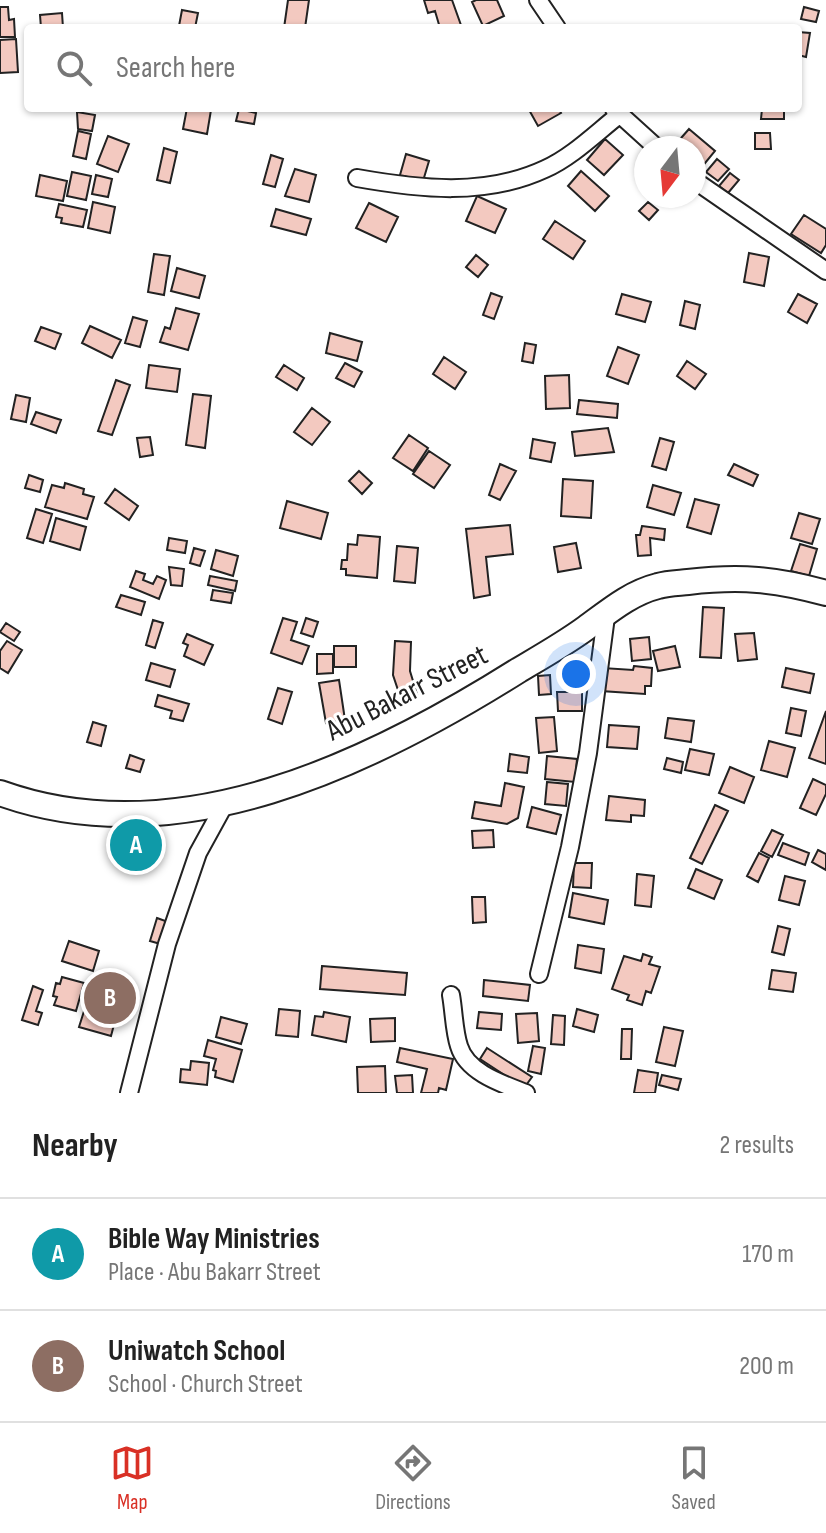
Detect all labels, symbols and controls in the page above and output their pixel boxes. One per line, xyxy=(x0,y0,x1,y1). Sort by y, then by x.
search box xyxy=(24,24,802,112)
icon: search xyxy=(52,46,96,90)
text: Search here xyxy=(116,50,235,86)
north arrow xyxy=(634,136,706,208)
street label: Abu Bakarr Street xyxy=(319,637,494,750)
your location xyxy=(556,654,596,694)
pin: A xyxy=(110,815,162,875)
pin: B xyxy=(84,968,136,1028)
text: Nearby xyxy=(32,1125,118,1166)
text: 2 results xyxy=(720,1130,794,1161)
text: Bible Way Ministries xyxy=(108,1221,320,1257)
text: A xyxy=(52,1239,64,1270)
text: 170 m xyxy=(742,1239,794,1270)
text: Place · Abu Bakarr Street xyxy=(108,1257,321,1288)
text: Uniwatch School xyxy=(108,1333,285,1369)
text: B xyxy=(52,1351,64,1382)
text: 200 m xyxy=(739,1351,794,1382)
text: School · Church Street xyxy=(108,1369,303,1400)
tab: Map xyxy=(110,1441,154,1516)
tab: Directions xyxy=(375,1441,451,1516)
tab: Saved xyxy=(672,1441,716,1516)

